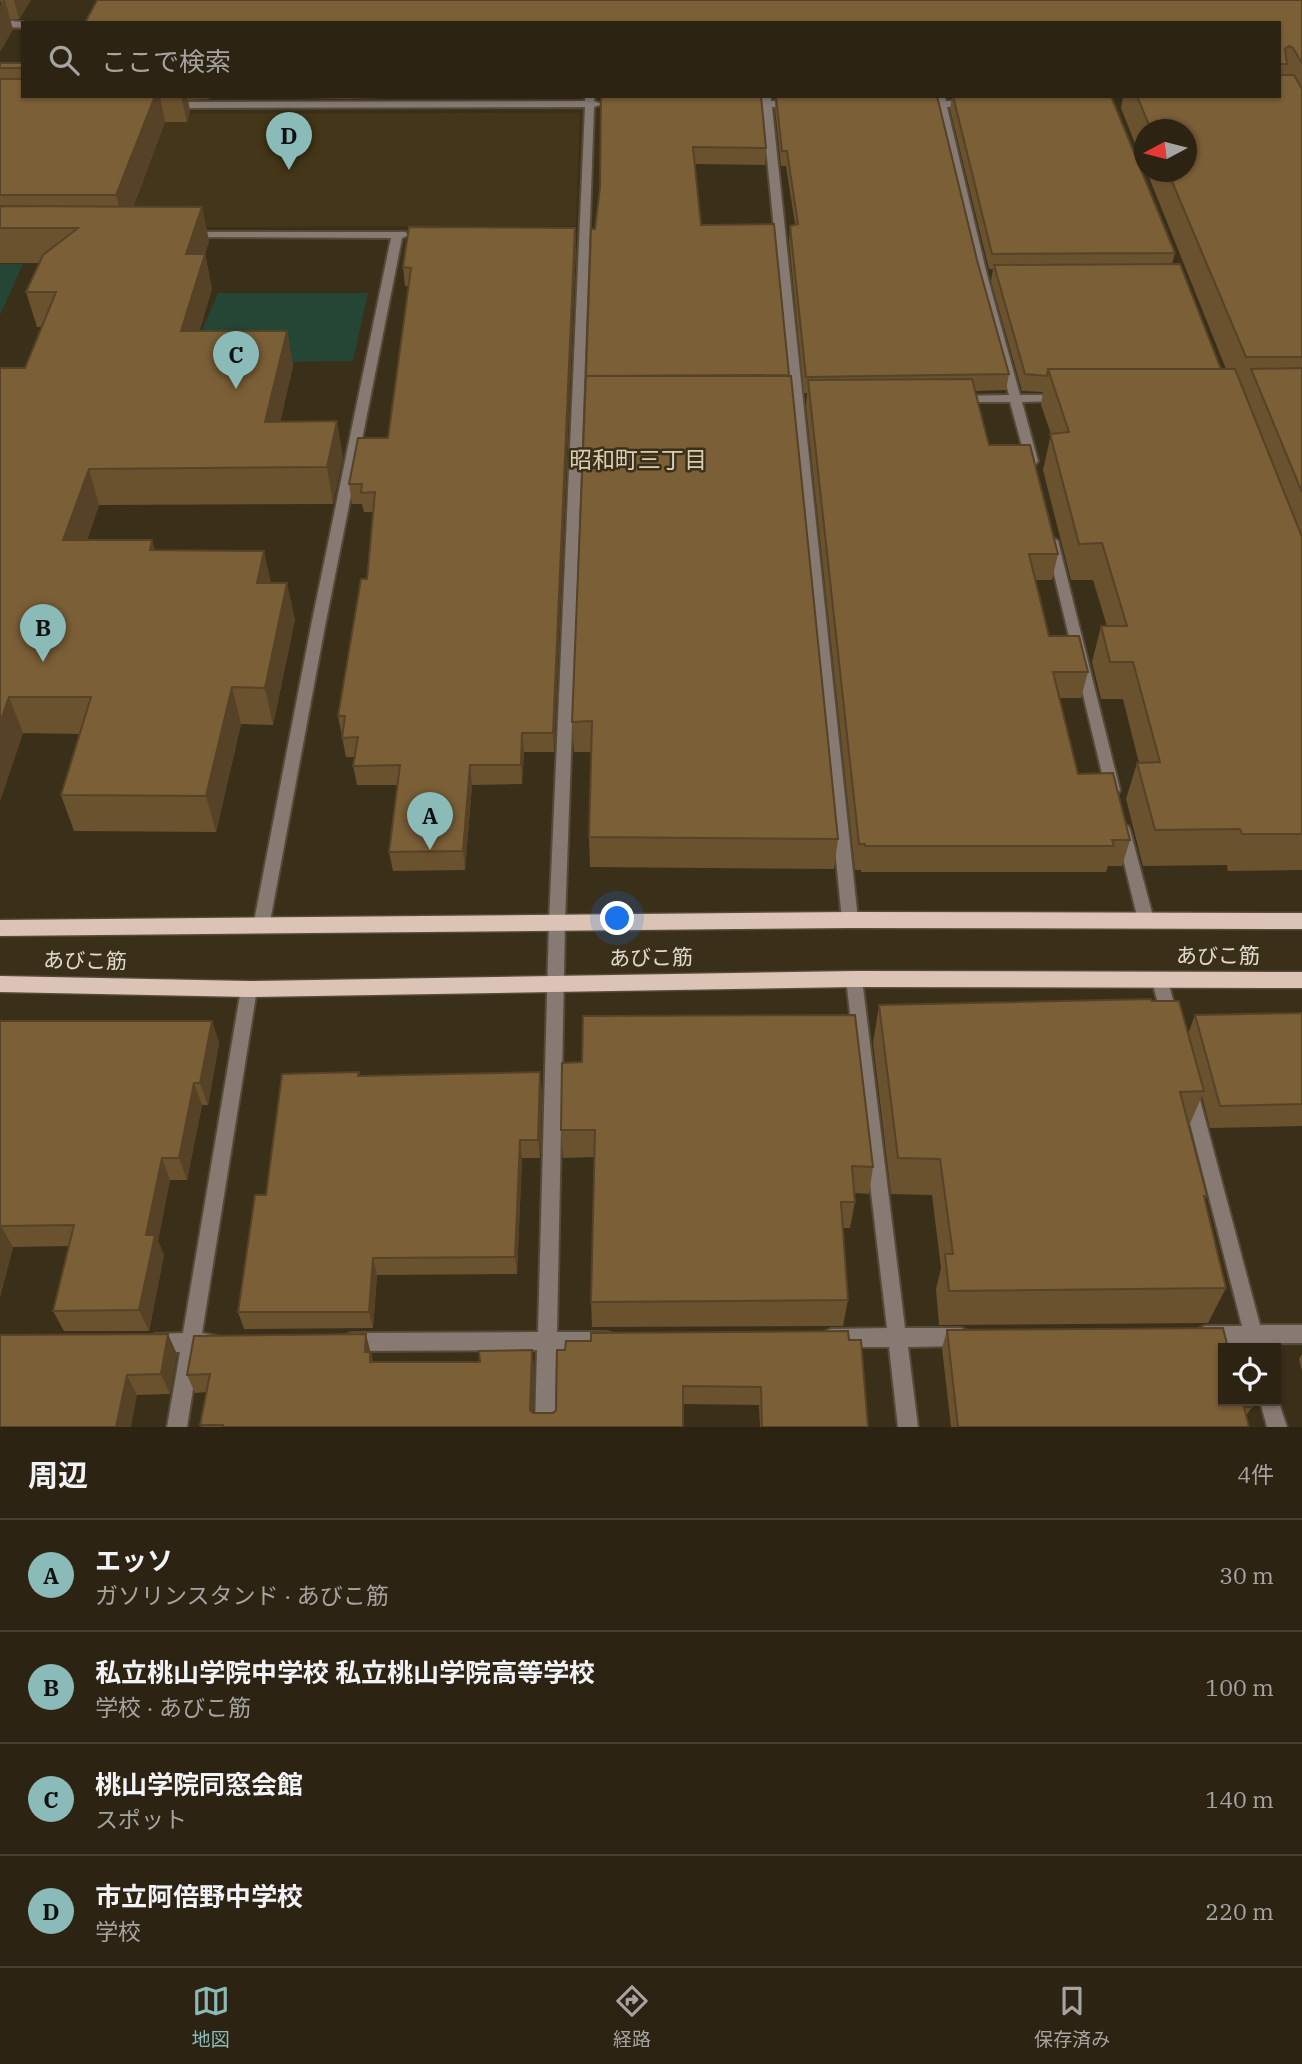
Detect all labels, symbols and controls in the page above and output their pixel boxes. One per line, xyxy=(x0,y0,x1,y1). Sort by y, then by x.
search box xyxy=(21,21,1281,98)
icon: search xyxy=(45,41,83,79)
text: ここで検索 xyxy=(101,44,231,78)
pin: D xyxy=(266,112,312,170)
north arrow xyxy=(1134,119,1197,182)
pin: C xyxy=(213,331,259,389)
district label: 昭和町三丁目 xyxy=(569,444,707,474)
pin: B xyxy=(20,604,66,662)
pin: A xyxy=(407,792,453,850)
your location xyxy=(600,901,634,935)
street label: あびこ筋 xyxy=(1176,941,1260,969)
street label: あびこ筋 xyxy=(609,942,693,972)
street label: あびこ筋 xyxy=(43,945,127,975)
map controls xyxy=(1218,1343,1281,1406)
button: locate xyxy=(1218,1343,1281,1406)
text: 周辺 xyxy=(28,1455,88,1494)
text: 4件 xyxy=(1237,1459,1274,1489)
text: エッソ xyxy=(95,1543,173,1577)
text: A xyxy=(43,1560,59,1590)
text: 30 m xyxy=(1219,1560,1274,1590)
text: ガソリンスタンド · あびこ筋 xyxy=(95,1580,389,1610)
text: 私立桃山学院中学校 私立桃山学院高等学校 xyxy=(95,1655,595,1689)
text: B xyxy=(43,1672,59,1702)
text: 100 m xyxy=(1205,1672,1274,1702)
text: 学校 · あびこ筋 xyxy=(95,1692,251,1722)
text: 桃山学院同窓会館 xyxy=(95,1767,303,1801)
text: C xyxy=(43,1784,59,1814)
text: 140 m xyxy=(1205,1784,1274,1814)
text: スポット xyxy=(95,1804,187,1834)
text: 市立阿倍野中学校 xyxy=(95,1879,303,1913)
text: D xyxy=(42,1896,60,1926)
text: 220 m xyxy=(1205,1896,1274,1926)
text: 学校 xyxy=(95,1916,141,1946)
tab: 地図 xyxy=(192,1982,230,2051)
tab: 経路 xyxy=(613,1982,651,2051)
tab: 保存済み xyxy=(1034,1982,1110,2051)

